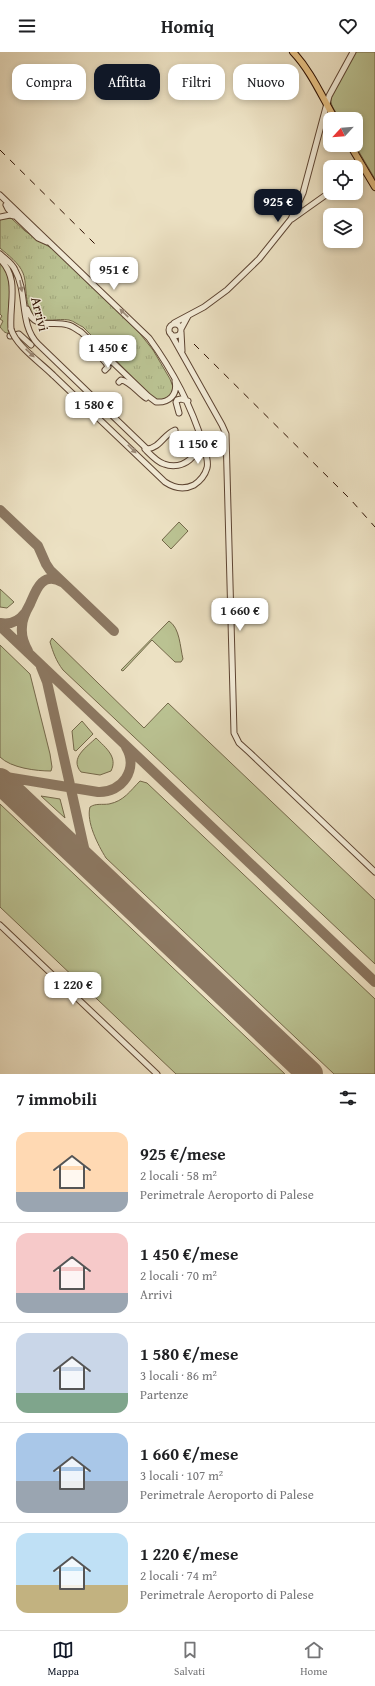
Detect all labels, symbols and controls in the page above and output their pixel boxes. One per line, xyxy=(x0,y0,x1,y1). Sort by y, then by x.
text: Homiq xyxy=(161,13,214,40)
icon: menu xyxy=(16,15,38,37)
icon: heart xyxy=(337,15,359,37)
chip: Compra xyxy=(12,64,86,100)
chip: Affitta xyxy=(94,64,160,100)
chip: Filtri xyxy=(168,64,225,100)
chip: Nuovo xyxy=(233,64,299,100)
north arrow xyxy=(323,112,363,152)
map controls xyxy=(323,112,363,248)
button: locate xyxy=(323,160,363,200)
pin: 925 € xyxy=(250,189,306,223)
text: 925 € xyxy=(263,192,293,211)
button: layers xyxy=(323,208,363,248)
pin: 951 € xyxy=(86,257,142,291)
text: 951 € xyxy=(99,260,129,279)
one-way arrow xyxy=(18,280,24,292)
street label: Arrivi xyxy=(26,295,54,333)
one-way arrow xyxy=(119,308,129,317)
pin: 1 450 € xyxy=(71,335,145,369)
text: 1 450 € xyxy=(88,338,128,357)
one-way arrow xyxy=(25,348,35,358)
pin: 1 580 € xyxy=(57,392,131,426)
text: 1 580 € xyxy=(74,395,114,414)
pin: 1 150 € xyxy=(161,431,235,465)
text: 1 150 € xyxy=(178,434,218,453)
one-way arrow xyxy=(127,445,137,454)
pin: 1 660 € xyxy=(203,598,277,632)
text: 1 660 € xyxy=(220,601,260,620)
pin: 1 220 € xyxy=(36,972,110,1006)
text: 1 220 € xyxy=(53,975,93,994)
text: 7 immobili xyxy=(16,1086,97,1111)
icon: filters xyxy=(337,1087,359,1109)
text: 925 €/mese xyxy=(140,1141,226,1166)
icon: home xyxy=(48,1148,96,1196)
text: 2 locali · 58 m² xyxy=(140,1166,217,1185)
text: Perimetrale Aeroporto di Palese xyxy=(140,1185,314,1204)
text: 1 450 €/mese xyxy=(140,1241,238,1266)
icon: home xyxy=(48,1249,96,1297)
text: 2 locali · 70 m² xyxy=(140,1266,217,1285)
text: Arrivi xyxy=(140,1285,172,1304)
text: 1 580 €/mese xyxy=(140,1341,238,1366)
icon: home xyxy=(48,1349,96,1397)
text: 3 locali · 86 m² xyxy=(140,1366,217,1385)
text: Partenze xyxy=(140,1385,188,1404)
text: 1 660 €/mese xyxy=(140,1441,238,1466)
icon: home xyxy=(48,1449,96,1497)
text: 3 locali · 107 m² xyxy=(140,1466,223,1485)
text: Perimetrale Aeroporto di Palese xyxy=(140,1485,314,1504)
text: 1 220 €/mese xyxy=(140,1541,238,1566)
icon: home xyxy=(48,1549,96,1597)
text: 2 locali · 74 m² xyxy=(140,1566,217,1585)
text: Perimetrale Aeroporto di Palese xyxy=(140,1585,314,1604)
tab: Mappa xyxy=(48,1639,79,1679)
tab: Salvati xyxy=(174,1639,205,1679)
tab: Home xyxy=(300,1639,327,1679)

